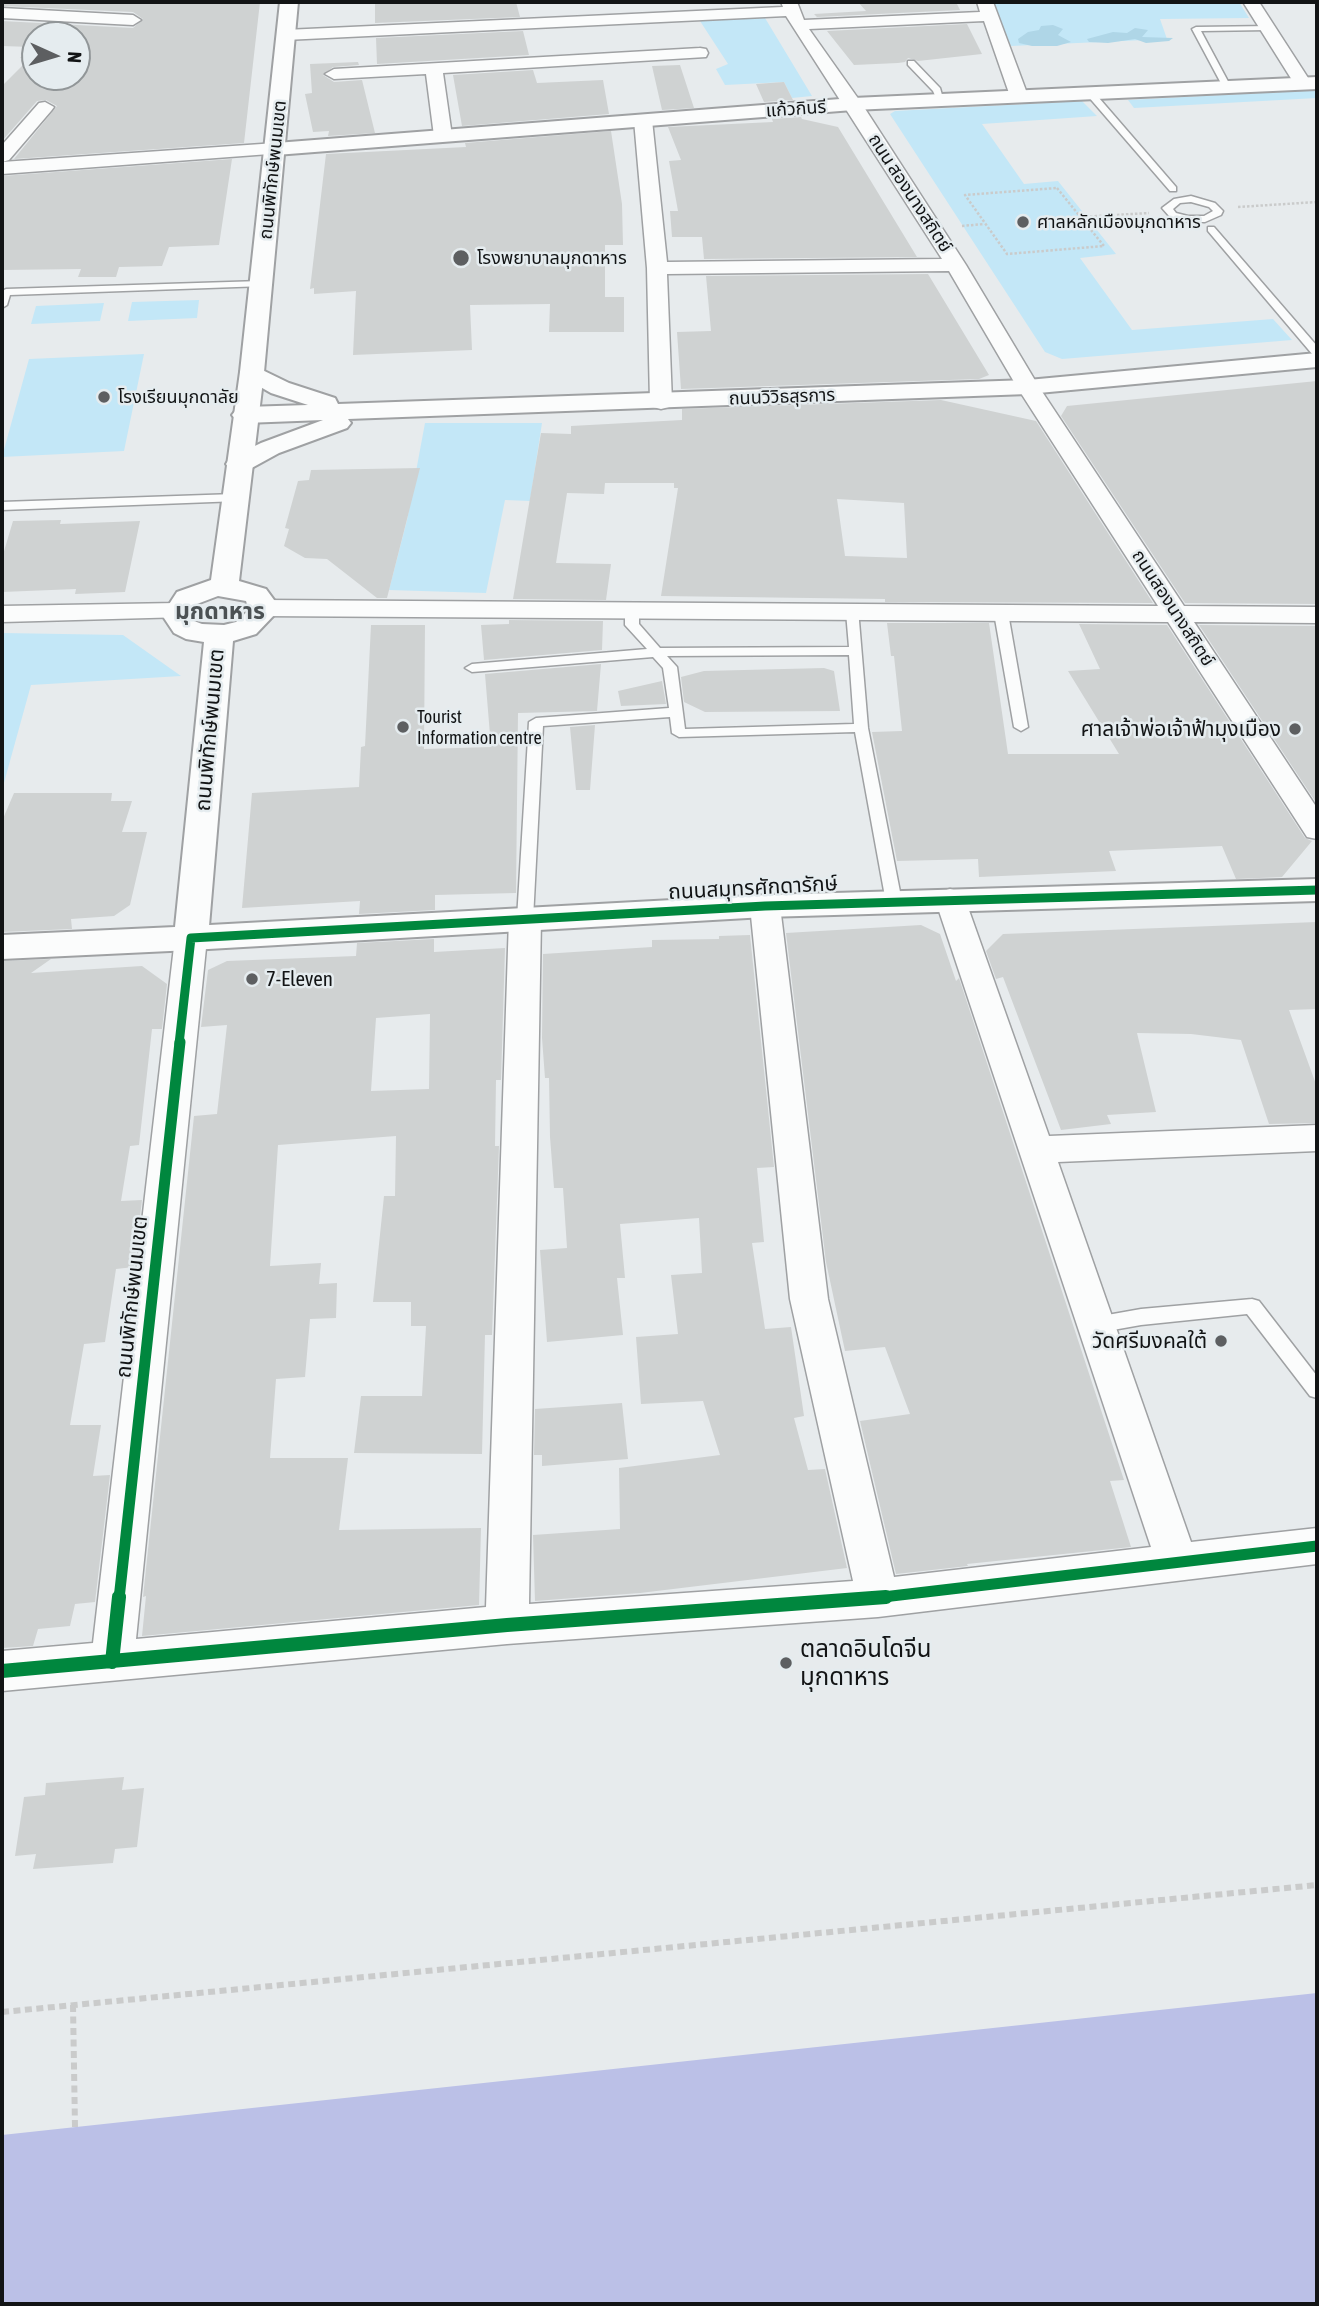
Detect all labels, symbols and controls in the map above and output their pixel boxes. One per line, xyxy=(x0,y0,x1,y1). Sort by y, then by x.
north arrow xyxy=(21,21,91,91)
text: N xyxy=(64,51,86,64)
street label: แก้วกินรี xyxy=(765,96,827,122)
street label: ถนนพิทักษ์พนมเขต xyxy=(255,99,291,241)
street label: ถนน สองนางสถิตย์ xyxy=(864,130,956,256)
place label: ศาลหลักเมืองมุกดาหาร xyxy=(1037,211,1201,233)
marker: ศาลหลักเมืองมุกดาหาร xyxy=(1015,214,1031,230)
place label: โรงพยาบาลมุกดาหาร xyxy=(477,247,627,269)
marker: โรงพยาบาลมุกดาหาร xyxy=(451,248,471,268)
street label: ถนนวิวิธสุรการ xyxy=(728,384,836,410)
place label: โรงเรียนมุกดาลัย xyxy=(118,386,239,408)
marker: โรงเรียนมุกดาลัย xyxy=(96,389,112,405)
street label: ถนนสองนางสถิตย์ xyxy=(1127,546,1219,670)
district label: มุกดาหาร xyxy=(175,598,265,626)
street label: ถนนพิทักษ์พนมเขต xyxy=(190,648,230,812)
place label: Tourist Information centre xyxy=(417,706,542,748)
place label: ศาลเจ้าพ่อเจ้าฟ้ามุงเมือง xyxy=(1081,716,1281,742)
marker: Tourist Information centre xyxy=(395,719,411,735)
marker: ศาลเจ้าพ่อเจ้าฟ้ามุงเมือง xyxy=(1287,721,1303,737)
street label: ถนนสมุทรศักดารักษ์ xyxy=(668,871,838,905)
place label: 7-Eleven xyxy=(266,966,333,992)
marker: 7-Eleven xyxy=(244,971,260,987)
street label: ถนนพิทักษ์พนมเขต xyxy=(111,1215,153,1379)
place label: วัดศรีมงคลใต้ xyxy=(1092,1328,1207,1354)
marker: วัดศรีมงคลใต้ xyxy=(1213,1333,1229,1349)
place label: ตลาดอินโดจีน มุกดาหาร xyxy=(800,1635,931,1691)
marker: ตลาดอินโดจีน มุกดาหาร xyxy=(778,1655,794,1671)

